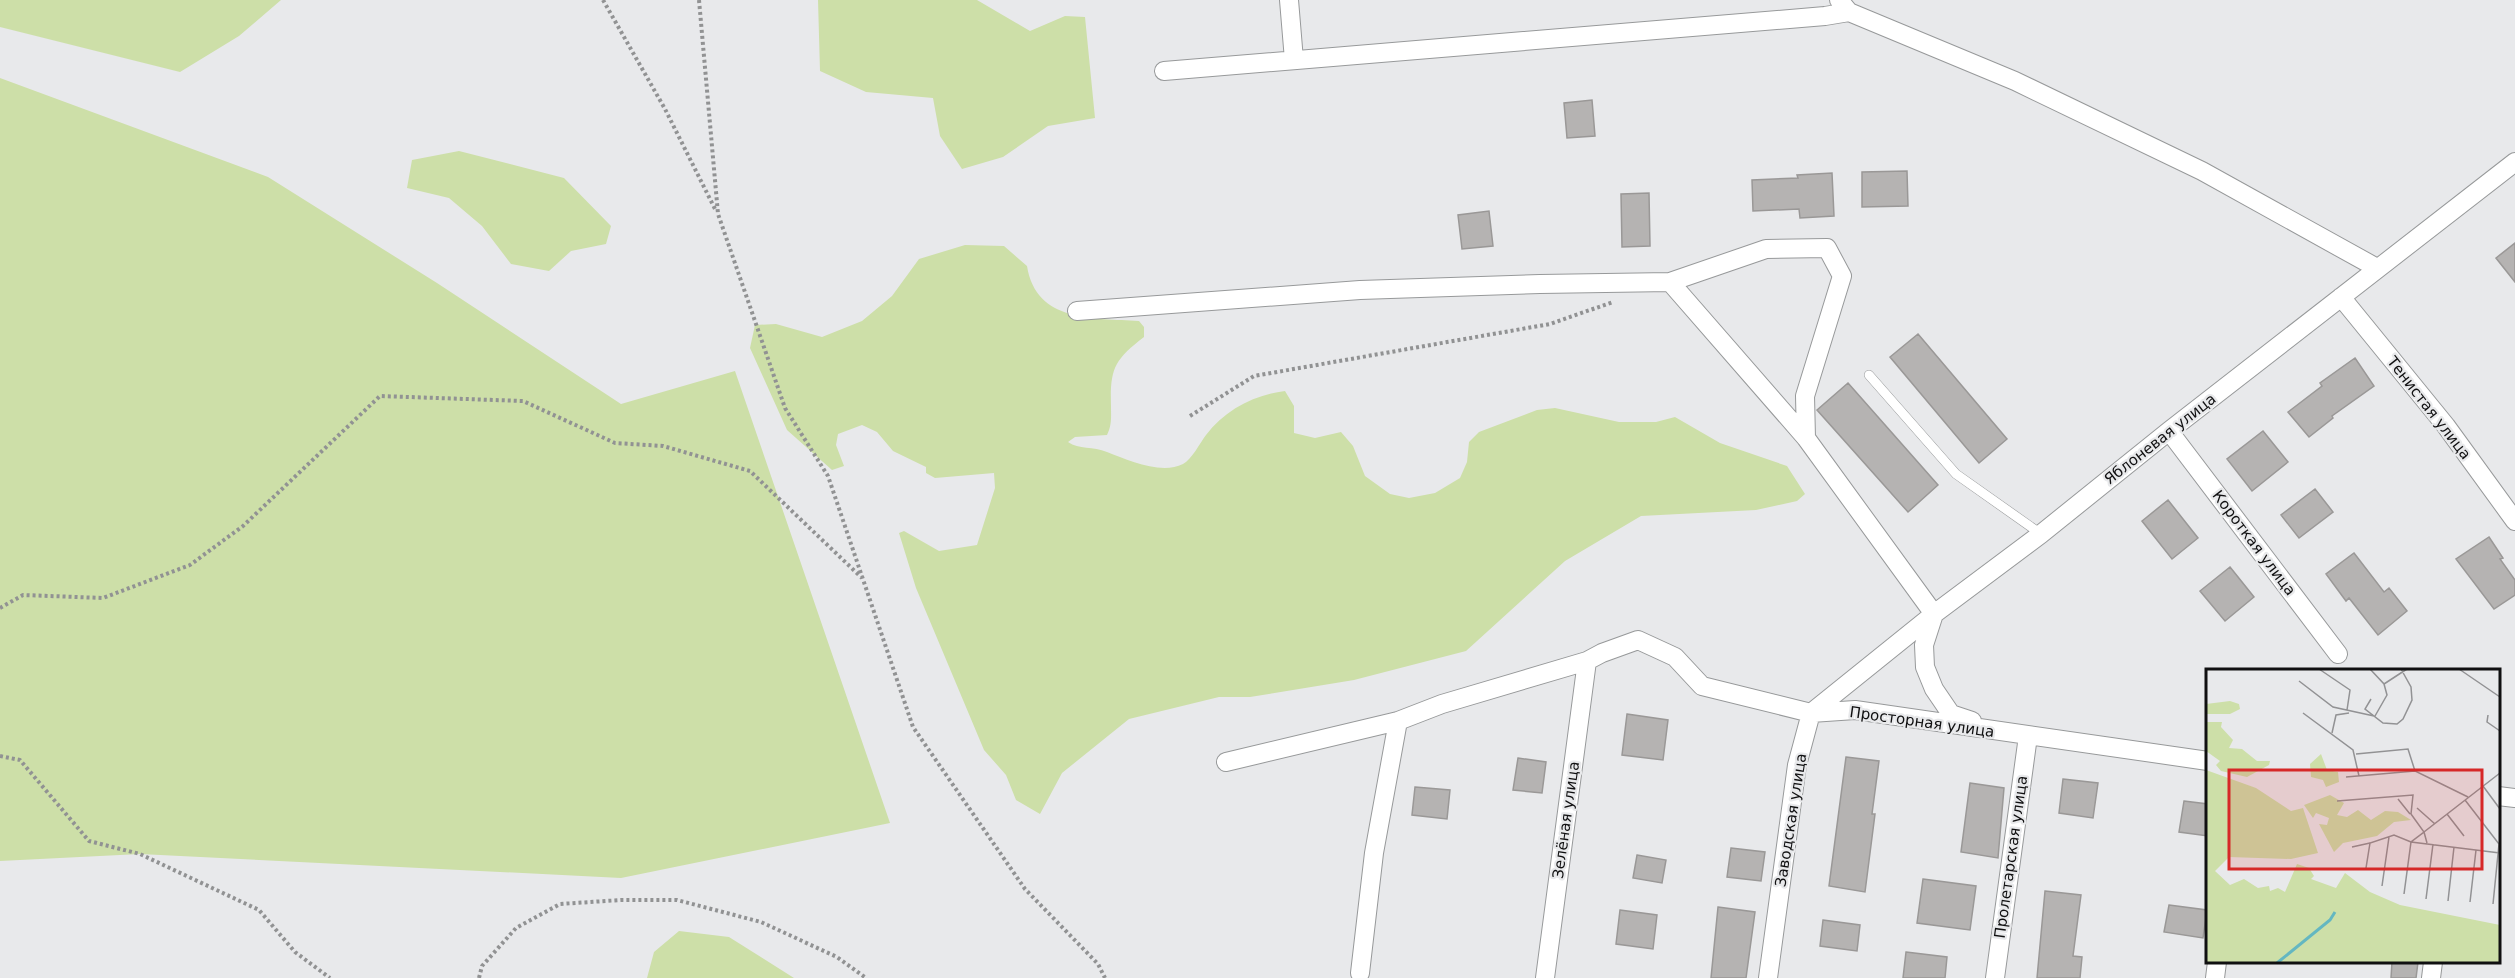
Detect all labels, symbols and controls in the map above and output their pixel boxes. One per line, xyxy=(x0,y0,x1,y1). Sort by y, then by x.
street label: Тенистая улица xyxy=(2383,352,2475,463)
street label: Яблоневая улица xyxy=(2101,390,2219,488)
street label: Короткая улица xyxy=(2209,487,2299,599)
inset map xyxy=(2206,669,2500,963)
street label: Просторная улица xyxy=(1848,703,1996,741)
street label: Заводская улица xyxy=(1772,752,1810,888)
street label: Зелёная улица xyxy=(1549,760,1583,880)
street label: Пролетарская улица xyxy=(1991,774,2031,940)

